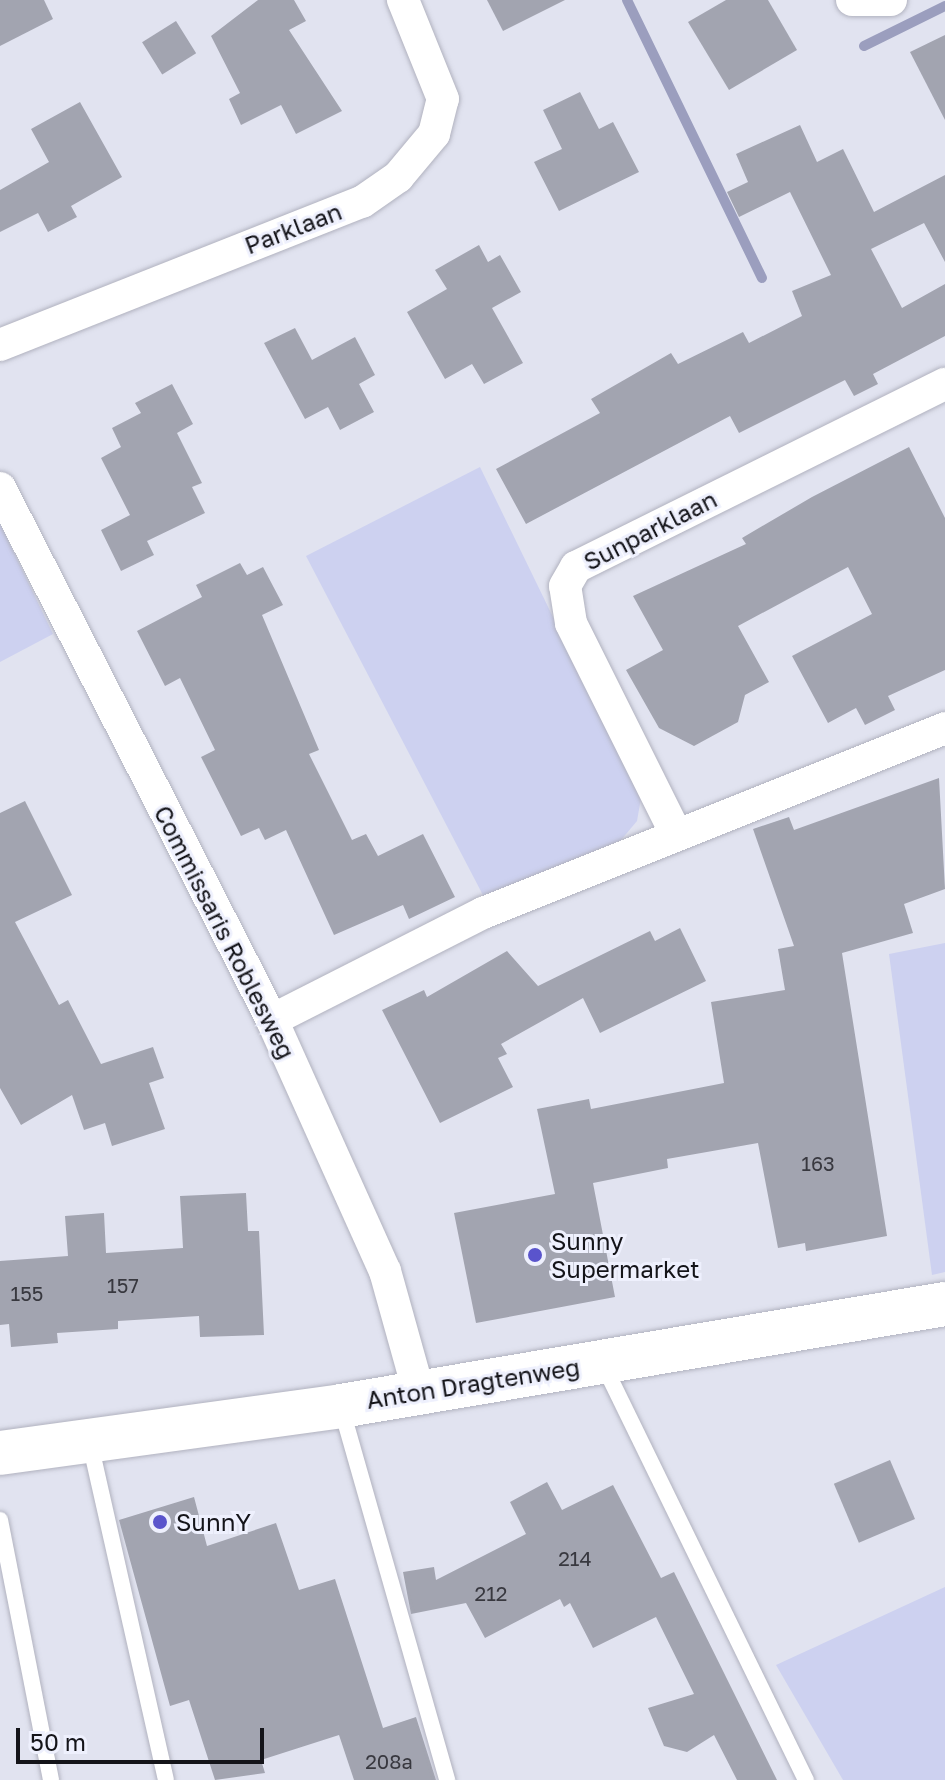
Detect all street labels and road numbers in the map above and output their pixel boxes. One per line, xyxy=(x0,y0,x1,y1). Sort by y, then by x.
street label: Parklaan xyxy=(240,196,346,260)
street label: Sunparklaan xyxy=(579,484,721,576)
street label: Commissaris Roblesweg xyxy=(149,801,301,1063)
street label: Anton Dragtenweg xyxy=(364,1352,582,1414)

